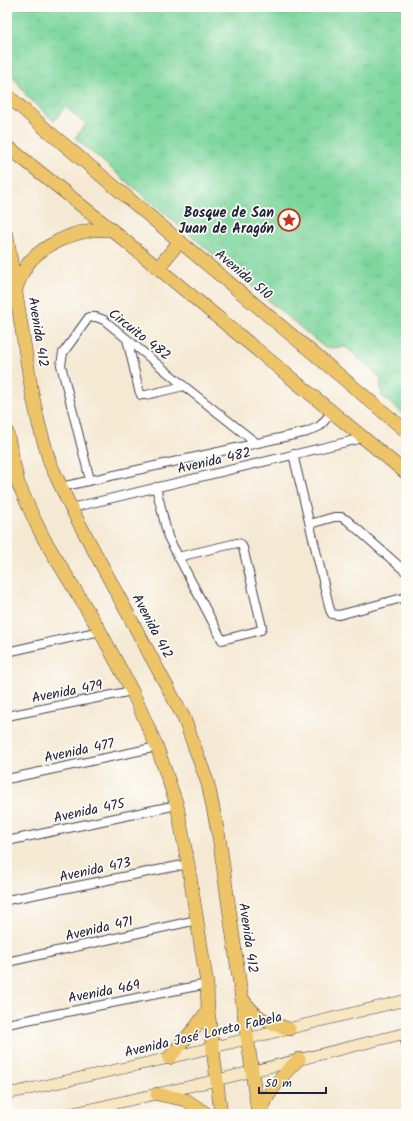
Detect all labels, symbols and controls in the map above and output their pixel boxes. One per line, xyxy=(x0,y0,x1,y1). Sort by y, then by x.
place label: Bosque de San Juan de Aragón xyxy=(178,202,274,240)
place icon: Bosque de San Juan de Aragón xyxy=(276,207,302,233)
street label: Avenida 510 xyxy=(210,244,277,306)
street label: Avenida 412 xyxy=(22,295,54,369)
street label: Circuito 482 xyxy=(103,303,175,366)
street label: Avenida 482 xyxy=(175,442,253,480)
street label: Avenida 412 xyxy=(126,590,178,663)
street label: Avenida 479 xyxy=(30,674,105,710)
street label: Avenida 477 xyxy=(42,733,117,769)
street label: Avenida 475 xyxy=(52,792,128,829)
street label: Avenida 473 xyxy=(57,852,133,888)
street label: Avenida 412 xyxy=(232,901,264,975)
street label: Avenida 471 xyxy=(63,910,135,947)
street label: Avenida 469 xyxy=(66,974,142,1010)
street label: Avenida José Loreto Fabela xyxy=(122,1006,284,1064)
scale bar xyxy=(259,1069,326,1095)
text: 50 m xyxy=(265,1074,292,1093)

